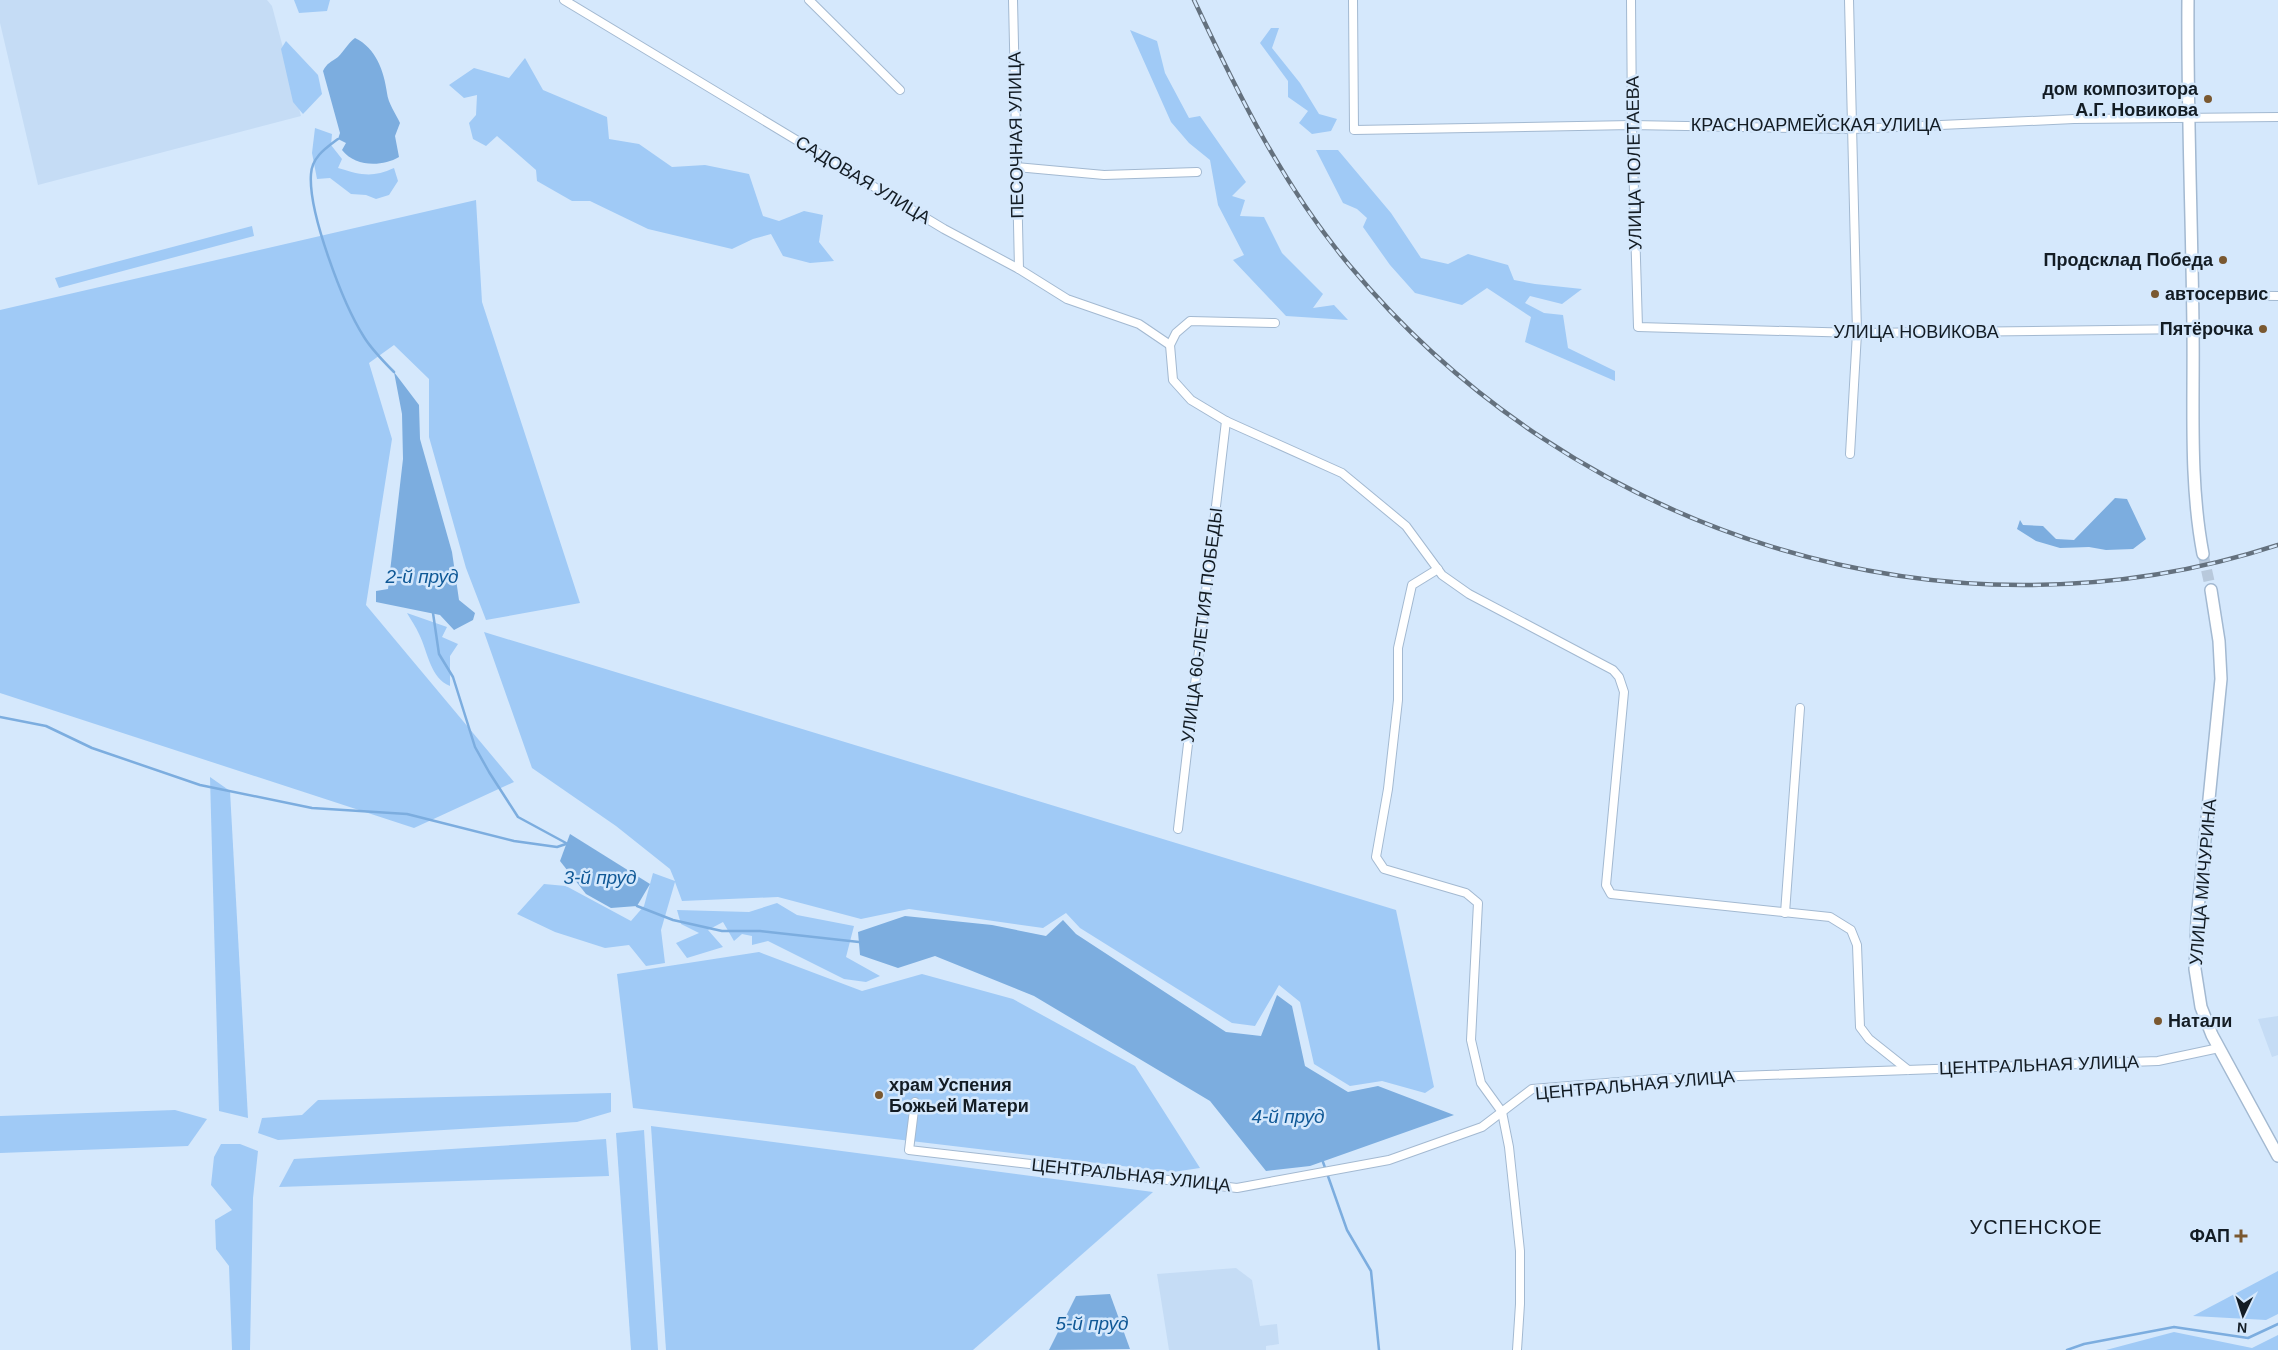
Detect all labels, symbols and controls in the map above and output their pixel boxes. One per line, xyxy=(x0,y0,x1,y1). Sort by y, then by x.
street label: ПЕСОЧНАЯ УЛИЦА xyxy=(1005,51,1027,219)
street label: УЛИЦА ПОЛЕТАЕВА xyxy=(1622,76,1646,250)
place label: дом композитора А.Г. Новикова xyxy=(2042,79,2199,120)
marker: дом композитора А.Г. Новикова xyxy=(2202,93,2214,105)
street label: КРАСНОАРМЕЙСКАЯ УЛИЦА xyxy=(1691,114,1941,135)
street label: САДОВАЯ УЛИЦА xyxy=(792,132,934,228)
place label: Продсклад Победа xyxy=(2044,250,2214,270)
marker: Продсклад Победа xyxy=(2217,254,2229,266)
place label: автосервис xyxy=(2165,284,2268,304)
marker: автосервис xyxy=(2149,288,2161,300)
place label: Пятёрочка xyxy=(2160,319,2254,339)
street label: УЛИЦА НОВИКОВА xyxy=(1833,322,1999,342)
marker: Пятёрочка xyxy=(2257,323,2269,335)
street label: УЛИЦА 60-ЛЕТИЯ ПОБЕДЫ xyxy=(1178,506,1226,744)
water label: 2-й пруд xyxy=(384,566,459,587)
street label: УЛИЦА МИЧУРИНА xyxy=(2186,798,2220,966)
water label: 3-й пруд xyxy=(563,867,637,888)
place label: Натали xyxy=(2168,1011,2232,1031)
marker: Натали xyxy=(2152,1015,2164,1027)
street label: ЦЕНТРАЛЬНАЯ УЛИЦА xyxy=(1939,1052,2139,1078)
street label: ЦЕНТРАЛЬНАЯ УЛИЦА xyxy=(1534,1066,1736,1104)
place label: храм Успения Божьей Матери xyxy=(889,1075,1029,1116)
marker: храм Успения Божьей Матери xyxy=(873,1089,885,1101)
water label: 4-й пруд xyxy=(1251,1106,1325,1127)
street label: ЦЕНТРАЛЬНАЯ УЛИЦА xyxy=(1030,1155,1232,1195)
district label: УСПЕНСКОЕ xyxy=(1969,1216,2103,1238)
place label: ФАП xyxy=(2189,1226,2230,1246)
marker: ФАП xyxy=(2234,1229,2248,1243)
north arrow xyxy=(2218,1290,2268,1340)
water label: 5-й пруд xyxy=(1055,1313,1129,1334)
text: N xyxy=(2236,1320,2248,1336)

